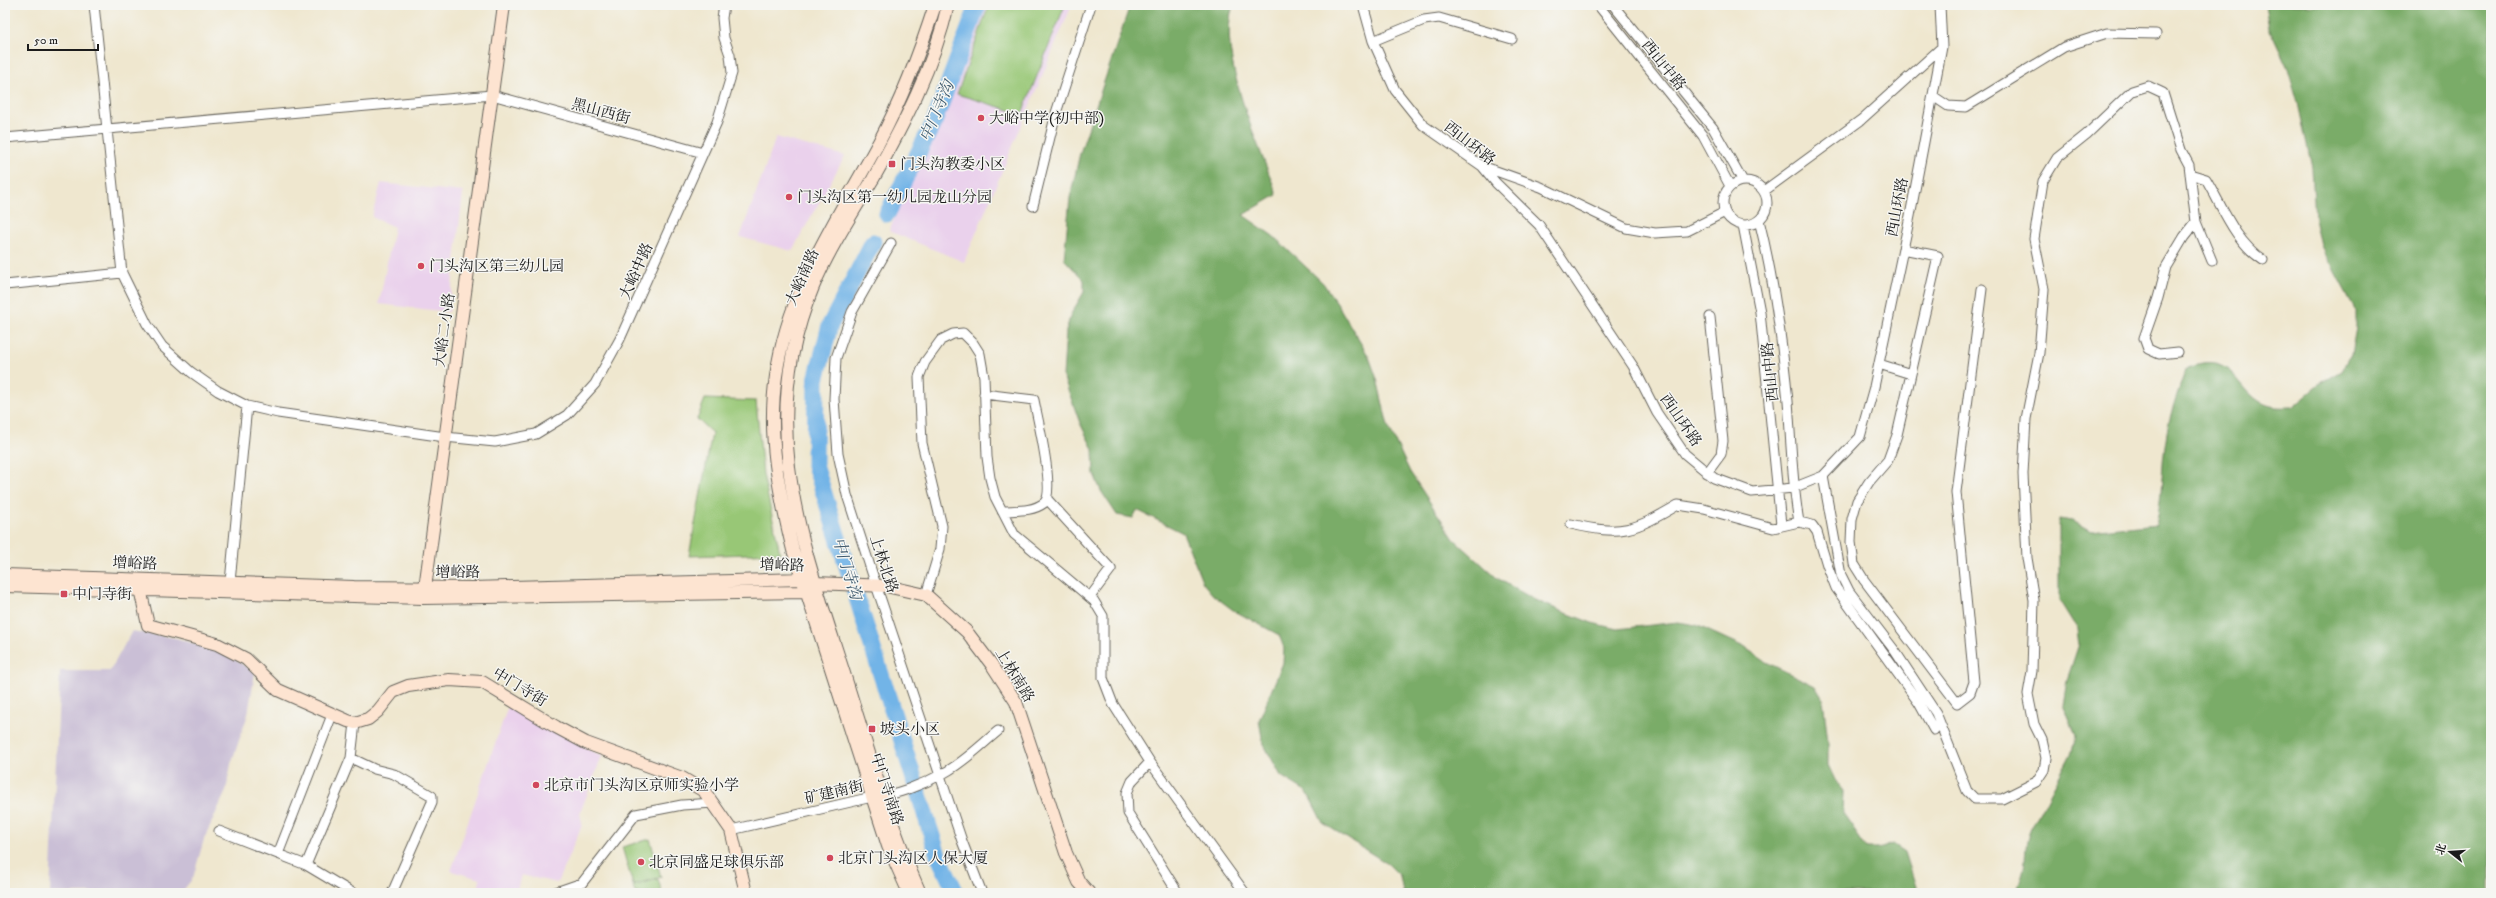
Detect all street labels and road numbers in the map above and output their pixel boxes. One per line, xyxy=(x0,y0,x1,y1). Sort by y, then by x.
street label: 西山中路 xyxy=(1637,36,1690,95)
street label: 黑山西街 xyxy=(569,95,632,128)
street label: 西山环路 xyxy=(1440,117,1499,169)
street label: 西山环路 xyxy=(1882,176,1913,238)
street label: 大峪中路 xyxy=(616,240,657,302)
street label: 大峪南路 xyxy=(782,246,823,308)
street label: 大峪二小路 xyxy=(430,292,459,369)
street label: 西山中路 xyxy=(1758,341,1783,403)
street label: 西山环路 xyxy=(1656,390,1706,450)
street label: 上林北路 xyxy=(865,533,902,596)
street label: 增峪路 xyxy=(112,553,158,574)
street label: 增峪路 xyxy=(759,556,805,575)
street label: 增峪路 xyxy=(435,563,481,582)
street label: 上林南路 xyxy=(991,645,1038,706)
street label: 中门寺街 xyxy=(489,664,550,711)
street label: 中门寺南路 xyxy=(866,751,907,828)
street label: 矿建南街 xyxy=(803,776,865,808)

